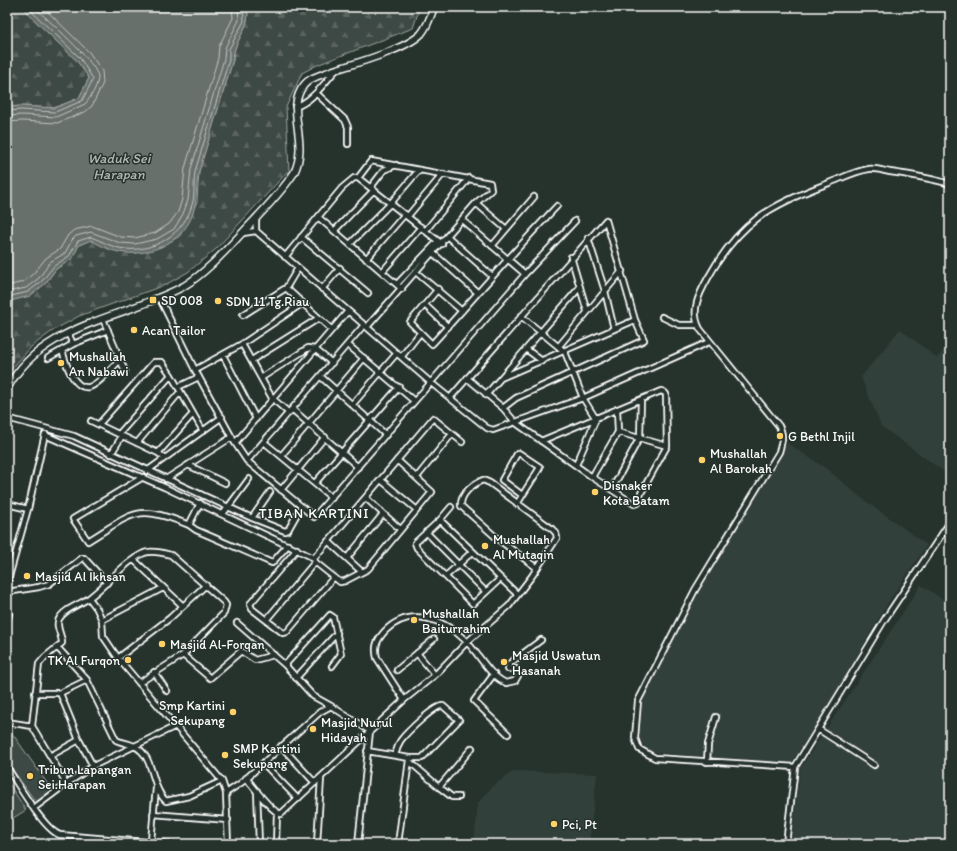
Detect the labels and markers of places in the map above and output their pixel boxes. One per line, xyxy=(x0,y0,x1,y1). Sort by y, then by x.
place label: SD 008 xyxy=(161,293,203,308)
place label: SDN 11 Tg.Riau xyxy=(226,294,309,309)
marker: SD 008 xyxy=(148,295,158,305)
marker: SDN 11 Tg.Riau xyxy=(213,296,223,306)
place label: Acan Tailor xyxy=(142,323,206,338)
marker: Acan Tailor xyxy=(129,325,139,335)
place label: Mushallah An Nabawi xyxy=(69,349,128,379)
marker: Mushallah An Nabawi xyxy=(56,358,66,368)
place label: G Bethl Injil xyxy=(788,429,855,444)
marker: G Bethl Injil xyxy=(775,431,785,441)
place label: Mushallah Al Barokah xyxy=(710,446,772,476)
marker: Mushallah Al Barokah xyxy=(697,455,707,465)
place label: Disnaker Kota Batam xyxy=(603,478,670,508)
marker: Disnaker Kota Batam xyxy=(590,487,600,497)
place label: Mushallah Al Mutaqin xyxy=(493,532,555,562)
marker: Mushallah Al Mutaqin xyxy=(480,541,490,551)
place label: Masjid Al Ikhsan xyxy=(35,569,126,584)
marker: Masjid Al Ikhsan xyxy=(22,571,32,581)
place label: Mushallah Baiturrahim xyxy=(422,606,491,636)
marker: Mushallah Baiturrahim xyxy=(409,615,419,625)
place label: Masjid Al-Forqan xyxy=(170,637,265,652)
marker: Masjid Al-Forqan xyxy=(157,639,167,649)
place label: Masjid Uswatun Hasanah xyxy=(512,648,601,678)
place label: TK Al Furqon xyxy=(47,653,121,668)
marker: TK Al Furqon xyxy=(123,655,133,665)
marker: Masjid Uswatun Hasanah xyxy=(499,657,509,667)
place label: Smp Kartini Sekupang xyxy=(159,698,225,728)
marker: Smp Kartini Sekupang xyxy=(228,707,238,717)
place label: Masjid Nurul Hidayah xyxy=(321,715,393,745)
marker: Masjid Nurul Hidayah xyxy=(308,724,318,734)
place label: SMP Kartini Sekupang xyxy=(233,741,300,771)
marker: SMP Kartini Sekupang xyxy=(220,750,230,760)
place label: Tribun Lapangan Sei.Harapan xyxy=(38,762,132,792)
marker: Tribun Lapangan Sei.Harapan xyxy=(25,771,35,781)
place label: Pci, Pt xyxy=(562,817,597,832)
marker: Pci, Pt xyxy=(549,819,559,829)

